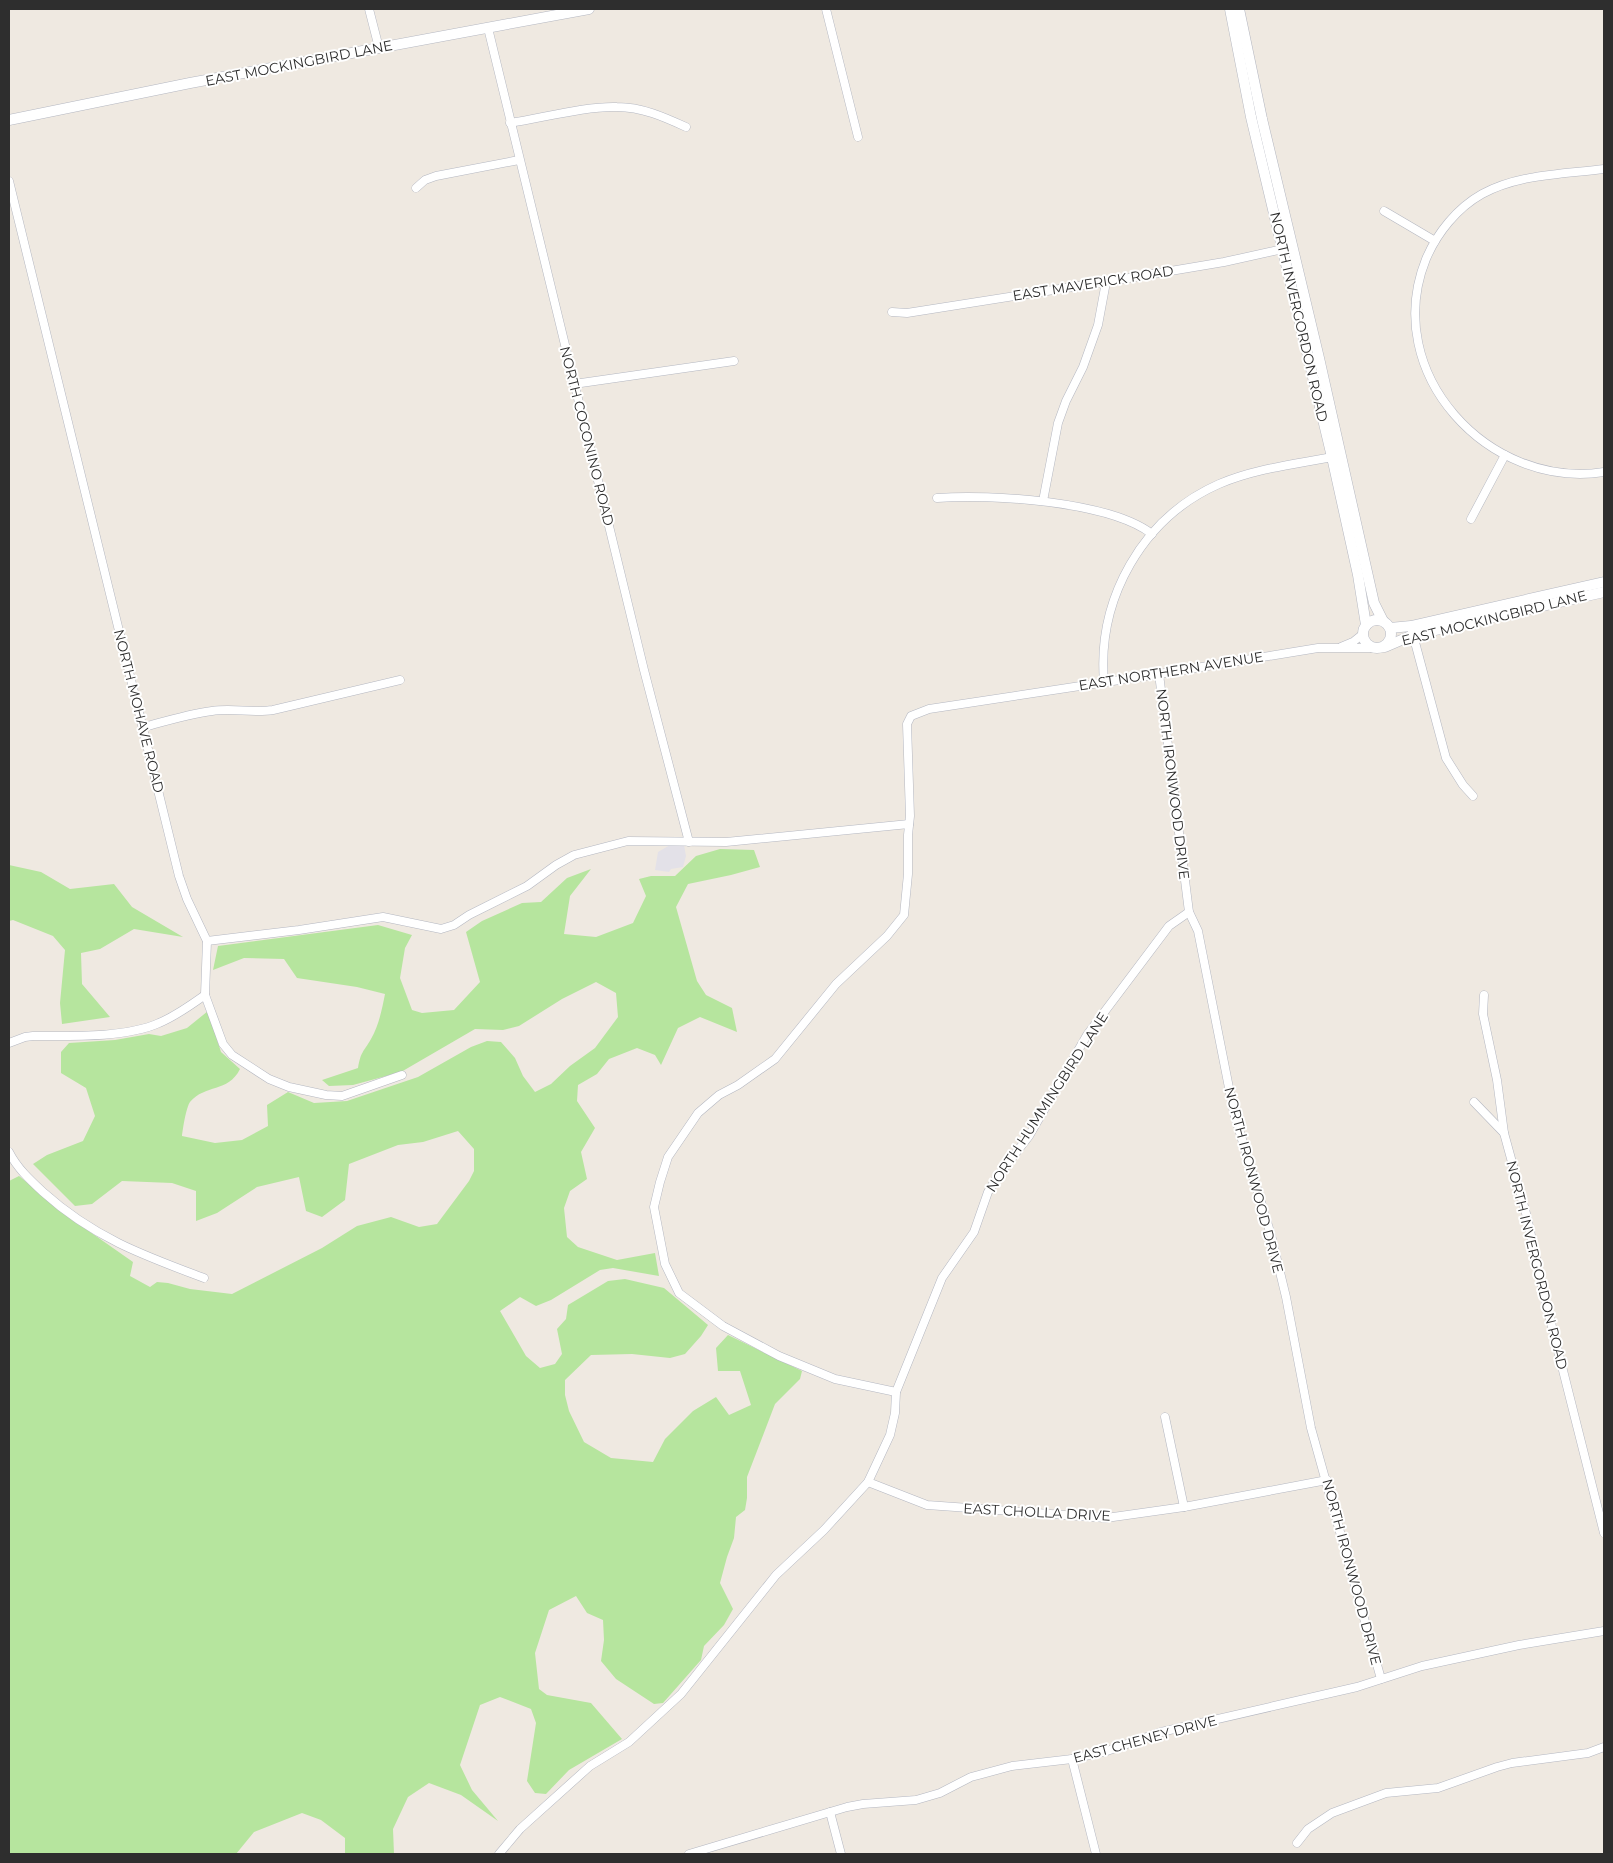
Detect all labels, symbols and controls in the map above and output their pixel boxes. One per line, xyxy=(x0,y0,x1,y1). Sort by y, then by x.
street label: EAST MOCKINGBIRD LANE xyxy=(204,36,394,90)
street label: NORTH INVERGORDON ROAD xyxy=(1266,210,1332,424)
street label: EAST MAVERICK ROAD xyxy=(1011,261,1175,305)
street label: NORTH COCONINO ROAD xyxy=(556,344,618,528)
street label: EAST MOCKINGBIRD LANE xyxy=(1400,586,1588,650)
street label: NORTH MOHAVE ROAD xyxy=(110,627,168,795)
street label: EAST NORTHERN AVENUE xyxy=(1077,647,1265,695)
street label: NORTH IRONWOOD DRIVE xyxy=(1152,688,1194,880)
street label: NORTH HUMMINGBIRD LANE xyxy=(982,1009,1112,1195)
street label: NORTH IRONWOOD DRIVE xyxy=(1220,1085,1288,1275)
street label: NORTH INVERGORDON ROAD xyxy=(1502,1159,1572,1371)
street label: NORTH IRONWOOD DRIVE xyxy=(1318,1477,1386,1667)
street label: EAST CHOLLA DRIVE xyxy=(963,1499,1111,1525)
street label: EAST CHENEY DRIVE xyxy=(1071,1711,1219,1767)

